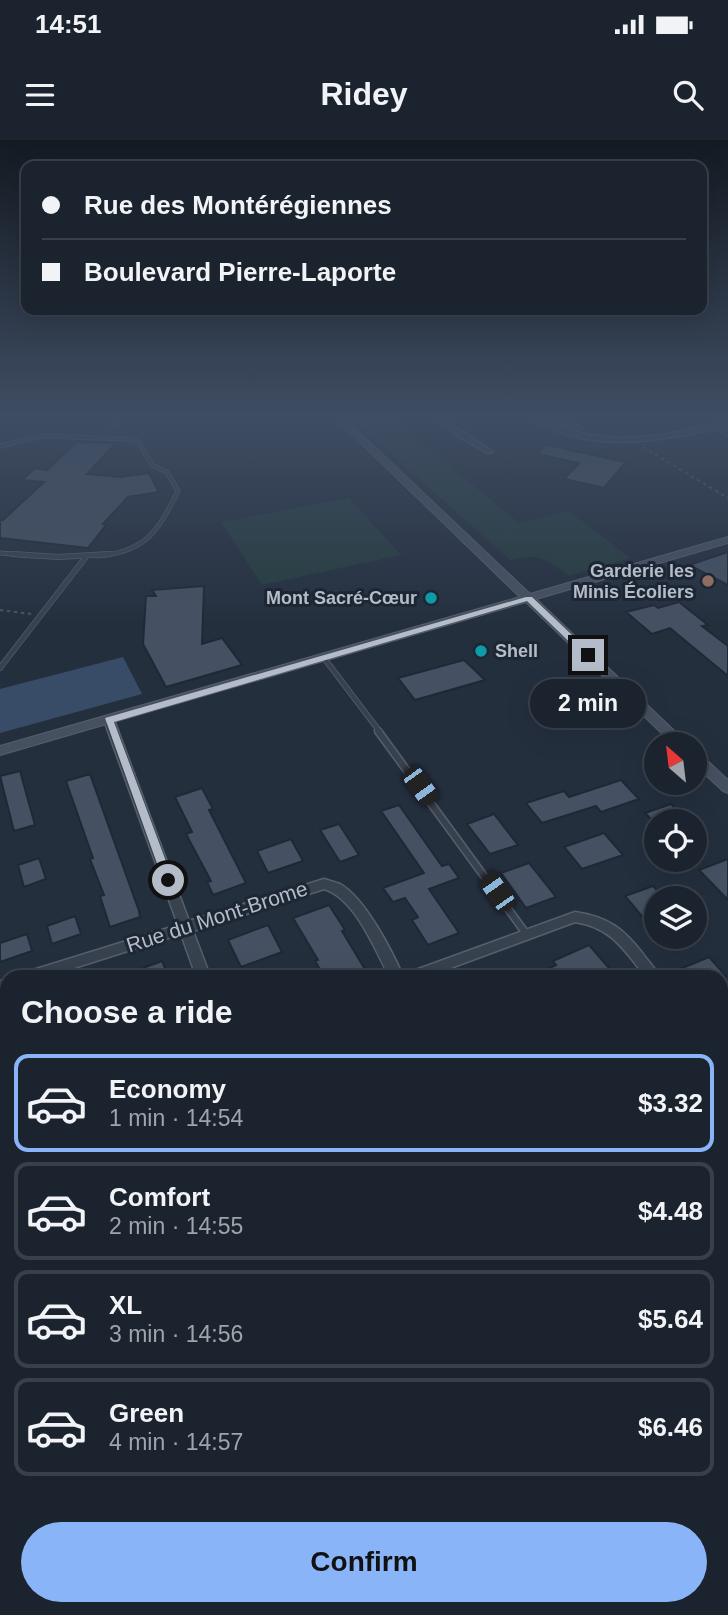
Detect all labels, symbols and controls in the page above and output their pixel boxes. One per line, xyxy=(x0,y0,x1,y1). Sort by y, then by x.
text: 14:51 xyxy=(35,9,102,39)
icon: menu xyxy=(21,76,59,114)
text: Ridey xyxy=(320,76,408,112)
icon: search xyxy=(669,76,707,114)
text: Rue des Montérégiennes xyxy=(84,190,392,220)
text: Boulevard Pierre-Laporte xyxy=(84,257,396,287)
place label: Garderie les Minis Écoliers xyxy=(573,561,694,602)
marker: Garderie les Minis Écoliers xyxy=(700,573,716,589)
place label: Mont Sacré-Cœur xyxy=(266,588,417,608)
marker: Mont Sacré-Cœur xyxy=(423,590,439,606)
route end xyxy=(572,639,604,671)
place label: Shell xyxy=(495,641,538,661)
marker: Shell xyxy=(473,643,489,659)
callout: 2 min xyxy=(530,680,646,728)
text: 2 min xyxy=(558,690,618,716)
north arrow xyxy=(644,732,707,794)
map controls xyxy=(644,732,707,949)
car xyxy=(400,763,441,809)
button: locate xyxy=(644,809,707,872)
route start xyxy=(152,864,184,896)
car xyxy=(477,869,518,915)
street label: Rue du Mont-Brome xyxy=(123,876,310,957)
button: layers xyxy=(644,886,707,949)
text: Choose a ride xyxy=(21,994,233,1030)
icon: car xyxy=(25,1072,88,1135)
text: Economy xyxy=(109,1074,226,1104)
text: $3.32 xyxy=(638,1088,703,1118)
text: 1 min · 14:54 xyxy=(109,1105,243,1131)
icon: car xyxy=(25,1180,88,1243)
text: Comfort xyxy=(109,1182,210,1212)
text: $4.48 xyxy=(638,1196,703,1226)
text: 2 min · 14:55 xyxy=(109,1213,243,1239)
icon: car xyxy=(25,1288,88,1351)
text: XL xyxy=(109,1290,142,1320)
text: $5.64 xyxy=(638,1304,703,1334)
text: 3 min · 14:56 xyxy=(109,1321,243,1347)
icon: car xyxy=(25,1396,88,1459)
text: Green xyxy=(109,1398,184,1428)
text: $6.46 xyxy=(638,1412,703,1442)
text: 4 min · 14:57 xyxy=(109,1429,243,1455)
button: Confirm xyxy=(21,1522,707,1602)

